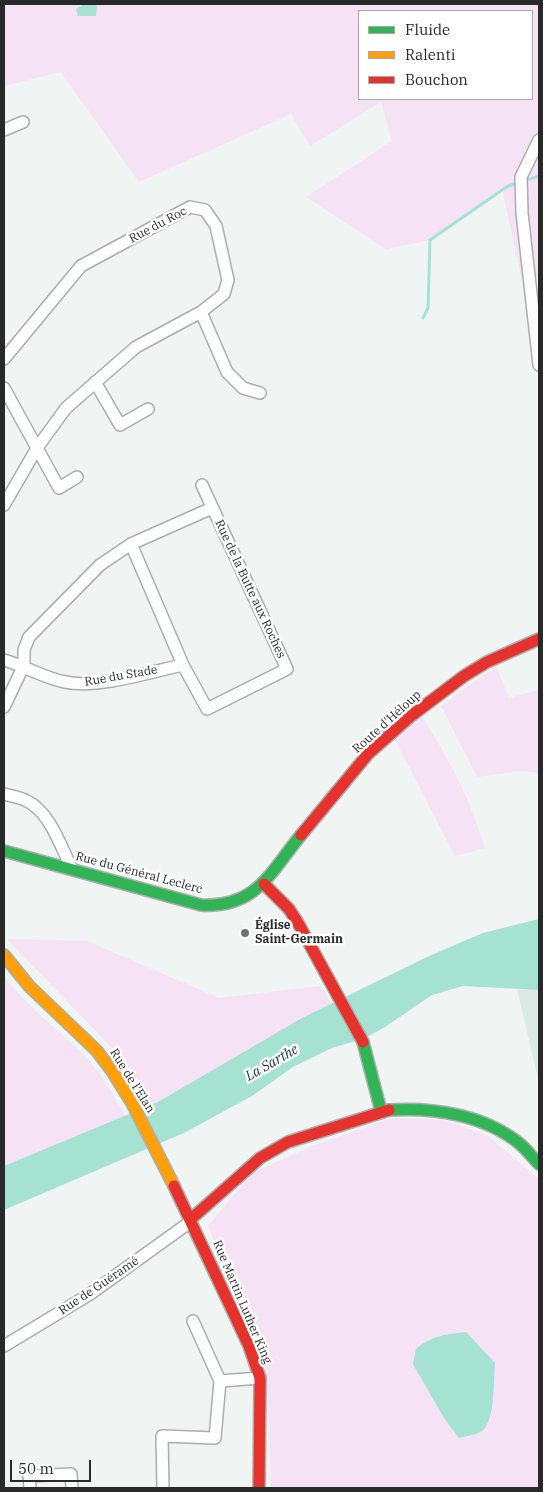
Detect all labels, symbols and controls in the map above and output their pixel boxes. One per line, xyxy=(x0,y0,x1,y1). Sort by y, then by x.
legend xyxy=(358,10,533,100)
text: Fluide xyxy=(405,20,450,39)
text: Ralenti xyxy=(405,45,455,64)
text: Bouchon xyxy=(405,70,468,89)
street label: Rue du Roc xyxy=(127,204,189,246)
street label: Rue de la Butte aux Roches xyxy=(212,517,288,661)
street label: Rue du Stade xyxy=(83,663,159,689)
street label: Route d'Héloup xyxy=(350,688,424,756)
street label: Rue du Général Leclerc xyxy=(74,849,204,897)
place label: Église Saint-Germain xyxy=(255,919,343,947)
marker: Église Saint-Germain xyxy=(239,927,251,939)
water label: La Sarthe xyxy=(243,1041,301,1085)
street label: Rue de l'Elan xyxy=(107,1046,157,1116)
street label: Rue Martin Luther King xyxy=(209,1238,275,1366)
street label: Rue de Guéramé xyxy=(56,1254,142,1318)
scale bar xyxy=(12,1450,94,1482)
text: 50 m xyxy=(18,1459,54,1478)

